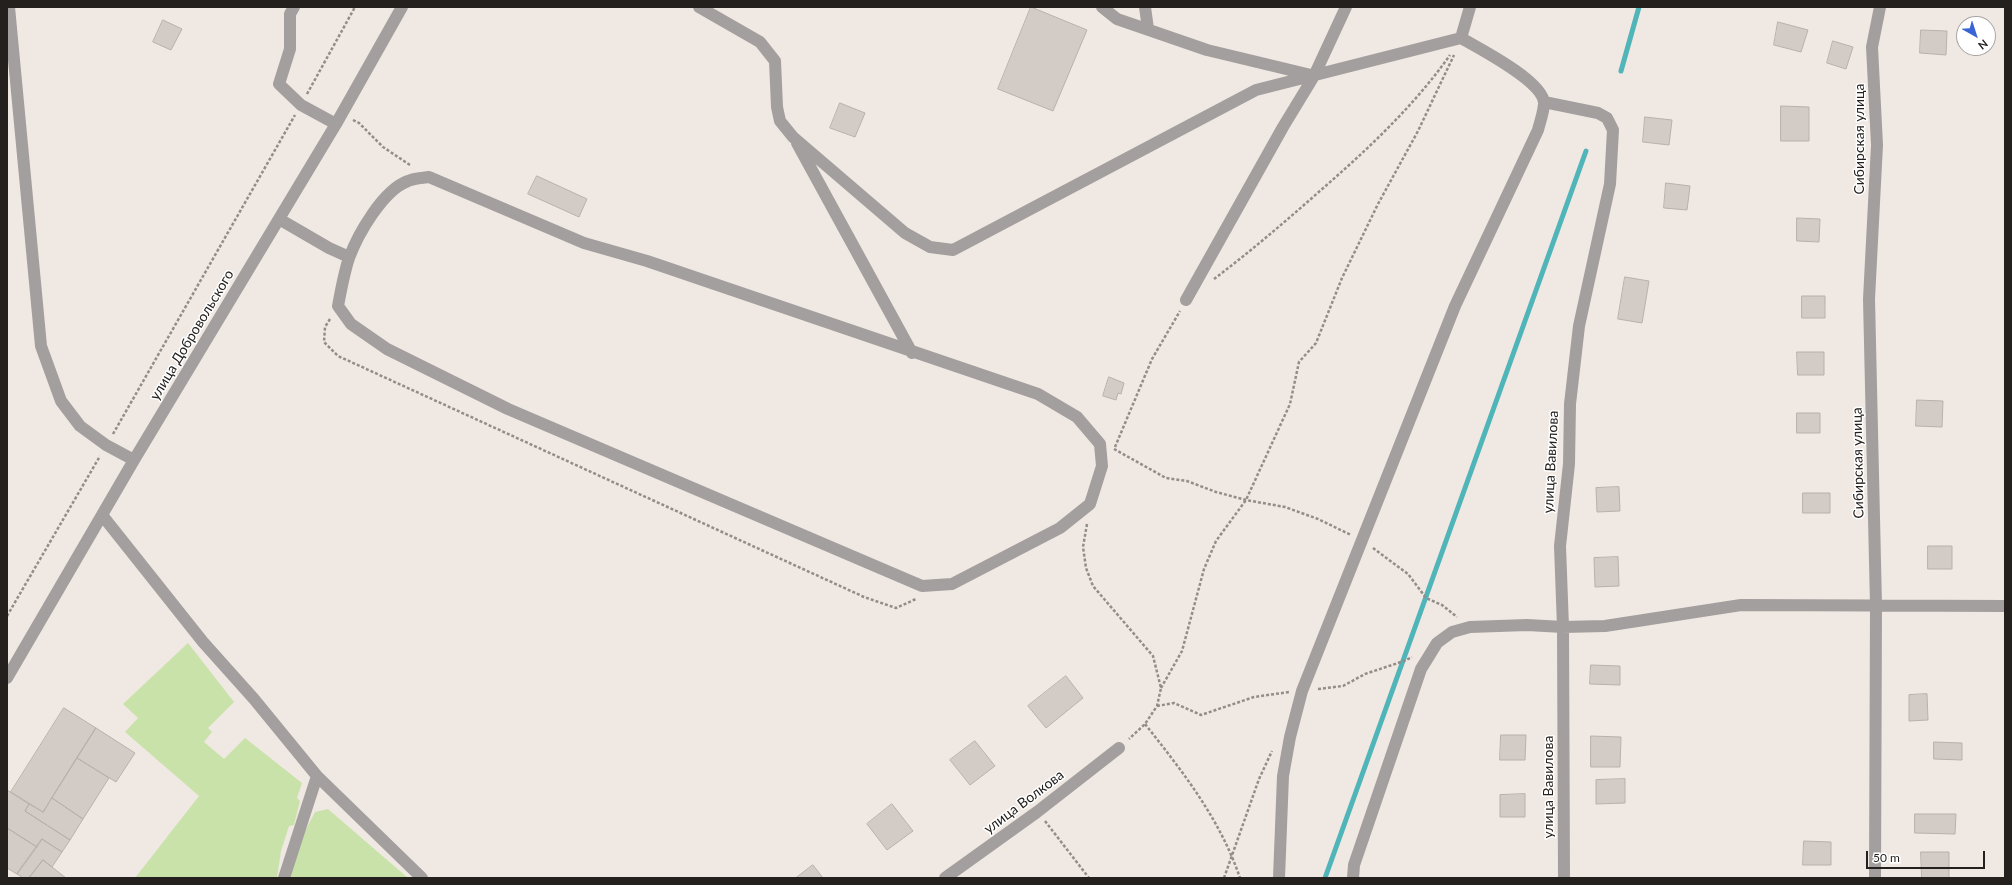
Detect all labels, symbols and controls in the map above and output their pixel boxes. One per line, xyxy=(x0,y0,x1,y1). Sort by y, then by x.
north arrow xyxy=(1956,16,1996,56)
text: N xyxy=(1976,37,1991,53)
street label: Сибирская улица xyxy=(1851,83,1867,195)
street label: улица Добровольского xyxy=(146,267,238,403)
street label: Сибирская улица xyxy=(1849,407,1867,519)
street label: улица Вавилова xyxy=(1540,410,1562,514)
street label: улица Вавилова xyxy=(1540,736,1556,838)
street label: улица Волкова xyxy=(981,767,1067,837)
scale bar xyxy=(1868,843,1987,869)
text: 50 m xyxy=(1873,850,1900,865)

